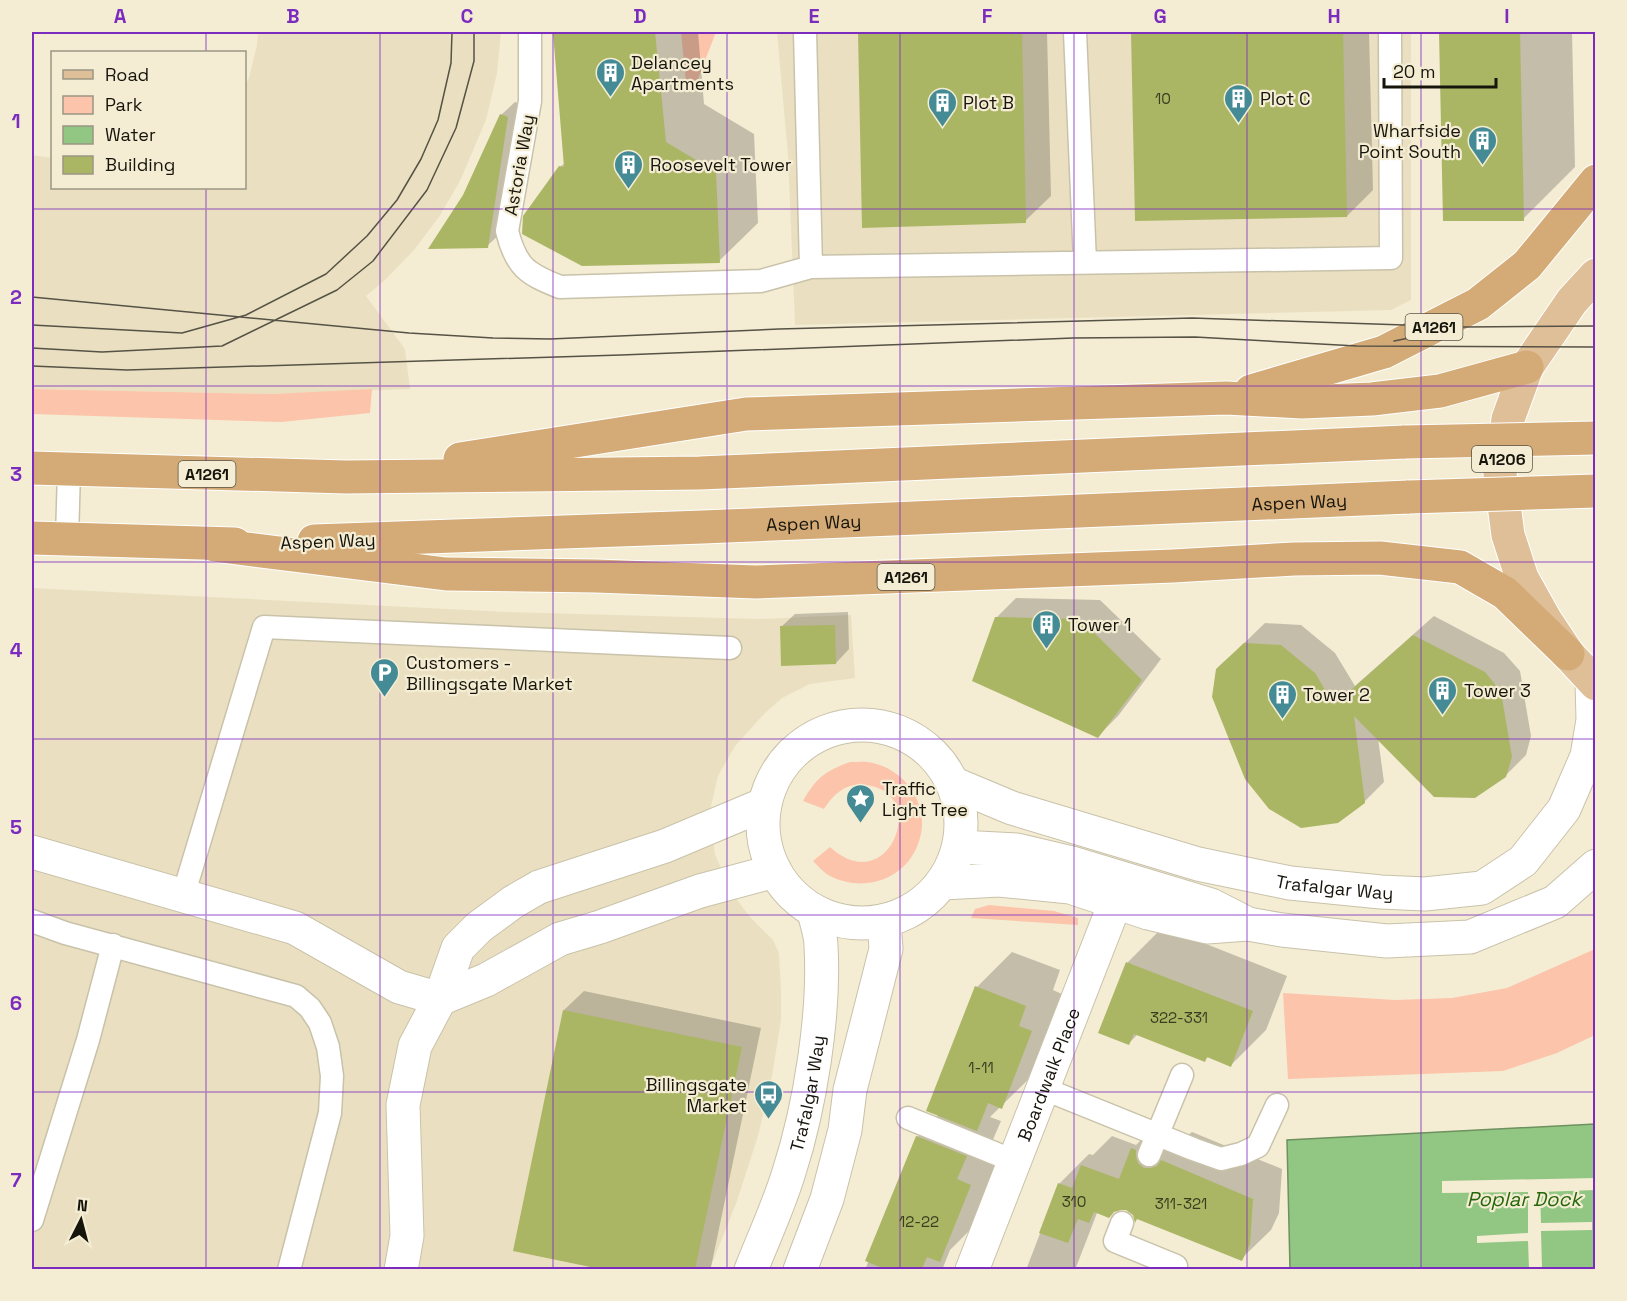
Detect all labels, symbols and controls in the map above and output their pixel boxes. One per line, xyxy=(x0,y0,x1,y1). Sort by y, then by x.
text: A xyxy=(114,3,127,29)
text: B xyxy=(286,3,300,29)
text: C xyxy=(461,3,474,29)
text: D xyxy=(633,3,647,29)
text: E xyxy=(808,3,820,29)
text: F xyxy=(982,3,993,29)
text: G xyxy=(1153,3,1167,29)
text: H xyxy=(1327,3,1341,29)
text: I xyxy=(1504,3,1510,29)
legend xyxy=(51,51,246,189)
place label: Delancey Apartments xyxy=(631,51,734,95)
scale bar xyxy=(1384,51,1496,89)
building icon: Delancey Apartments xyxy=(594,56,626,98)
text: 20 m xyxy=(1393,60,1436,83)
text: Road xyxy=(105,63,149,86)
building icon: Plot C xyxy=(1223,82,1255,124)
building icon: Plot B xyxy=(926,86,958,128)
place label: Plot C xyxy=(1260,87,1310,110)
house number: 10 xyxy=(1155,89,1171,108)
place label: Plot B xyxy=(963,91,1014,114)
text: Park xyxy=(105,93,143,116)
text: 1 xyxy=(11,108,21,134)
street label: Astoria Way xyxy=(499,113,539,217)
place label: Wharfside Point South xyxy=(1359,119,1461,163)
text: Water xyxy=(105,123,156,146)
building icon: Wharfside Point South xyxy=(1466,124,1498,166)
building icon: Roosevelt Tower xyxy=(613,148,645,190)
text: Building xyxy=(105,153,175,176)
place label: Roosevelt Tower xyxy=(650,153,792,176)
text: 2 xyxy=(10,284,22,310)
road number: A1261 xyxy=(1406,314,1462,340)
road number: A1206 xyxy=(1472,446,1532,472)
text: 3 xyxy=(10,461,22,487)
road number: A1261 xyxy=(178,461,236,487)
street label: Aspen Way xyxy=(1251,488,1347,515)
street label: Aspen Way xyxy=(766,509,862,536)
street label: Aspen Way xyxy=(280,528,376,554)
road number: A1261 xyxy=(878,564,934,590)
building icon: Tower 1 xyxy=(1031,608,1063,650)
place label: Tower 1 xyxy=(1068,613,1132,636)
text: 4 xyxy=(10,637,23,663)
place label: Customers - Billingsgate Market xyxy=(406,651,573,695)
parking icon: Customers - Billingsgate Market xyxy=(369,656,401,698)
building icon: Tower 3 xyxy=(1427,674,1459,716)
building icon: Tower 2 xyxy=(1266,678,1298,720)
place label: Tower 3 xyxy=(1464,679,1531,702)
place label: Tower 2 xyxy=(1303,683,1370,706)
place label: Traffic Light Tree xyxy=(882,777,968,821)
place icon: Traffic Light Tree xyxy=(845,782,877,824)
text: 5 xyxy=(10,814,22,840)
street label: Trafalgar Way xyxy=(1274,869,1394,904)
text: 6 xyxy=(10,990,22,1016)
street label: Boardwalk Place xyxy=(1012,1004,1085,1144)
house number: 322-331 xyxy=(1150,1008,1208,1027)
street label: Trafalgar Way xyxy=(784,1034,829,1154)
house number: 1-11 xyxy=(968,1058,994,1077)
place label: Billingsgate Market xyxy=(645,1073,747,1117)
bus stop icon: Billingsgate Market xyxy=(752,1078,784,1120)
text: 7 xyxy=(10,1167,22,1193)
water label: Poplar Dock xyxy=(1467,1186,1583,1212)
north arrow xyxy=(51,1190,111,1250)
house number: 310 xyxy=(1062,1192,1086,1211)
house number: 311-321 xyxy=(1155,1194,1207,1213)
text: N xyxy=(76,1195,89,1217)
house number: 12-22 xyxy=(899,1212,939,1231)

